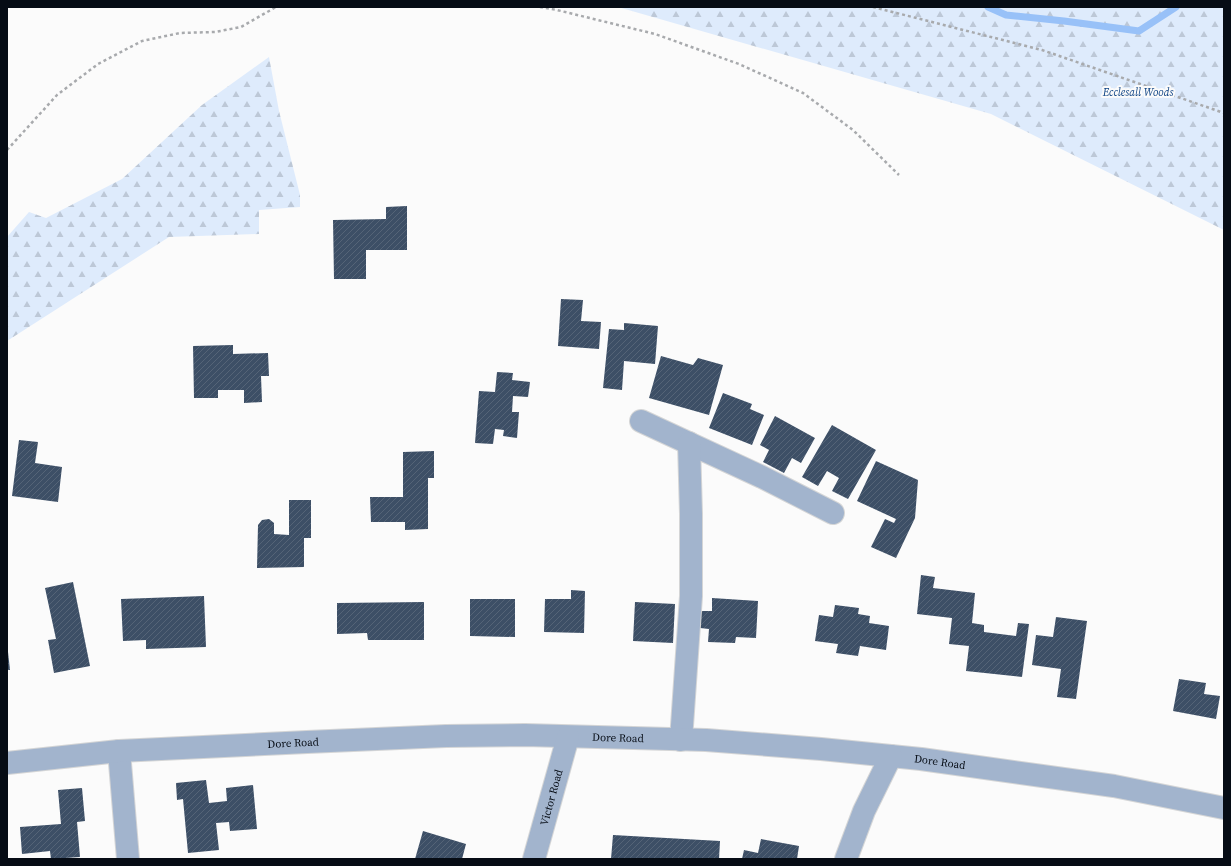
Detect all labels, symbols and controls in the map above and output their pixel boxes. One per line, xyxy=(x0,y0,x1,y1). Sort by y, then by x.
park label: Ecclesall Woods xyxy=(1102,85,1173,100)
street label: Dore Road xyxy=(592,730,645,746)
street label: Dore Road xyxy=(267,734,320,752)
street label: Dore Road xyxy=(914,751,967,773)
street label: Victor Road xyxy=(537,767,567,827)

